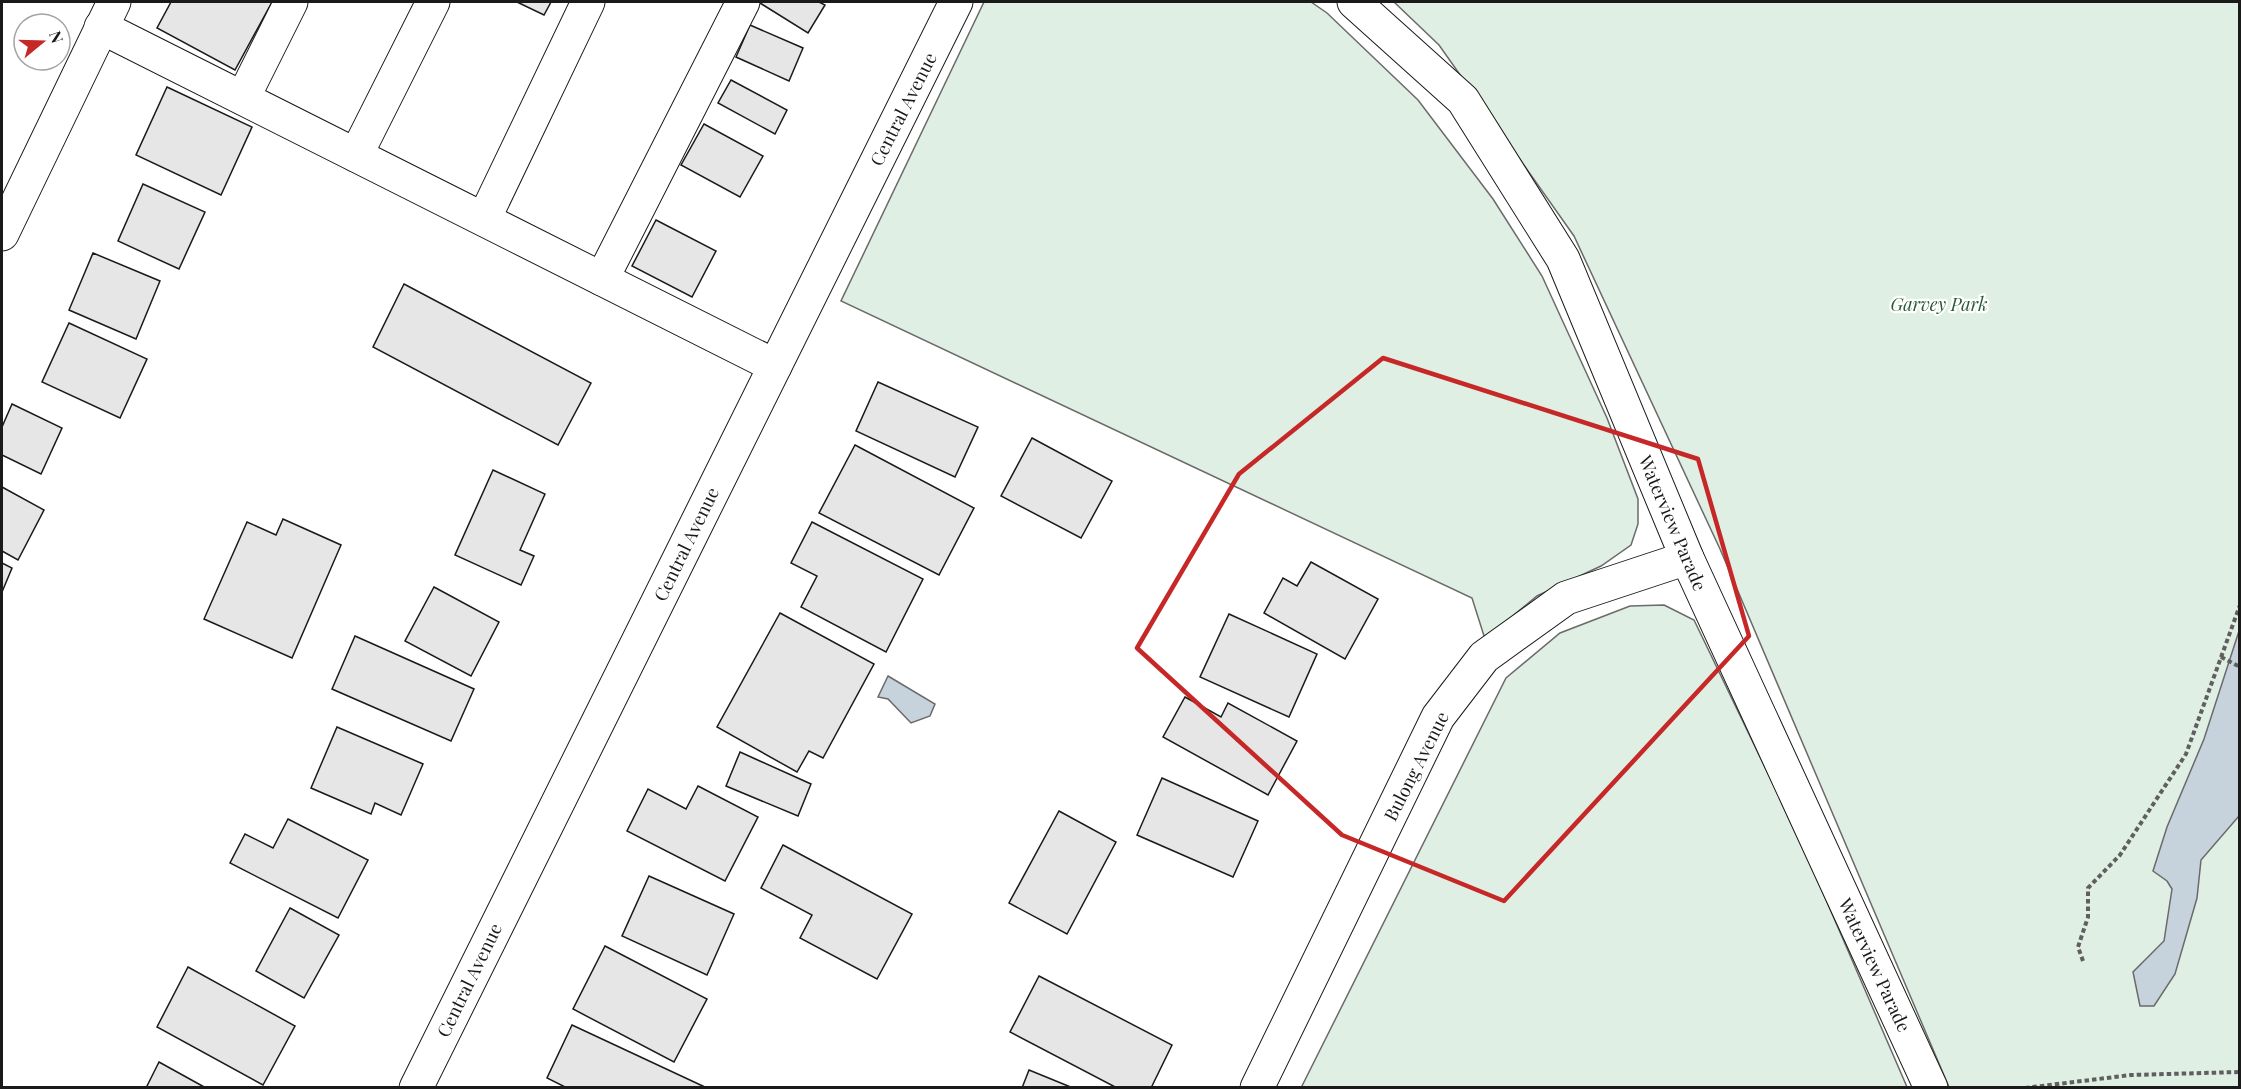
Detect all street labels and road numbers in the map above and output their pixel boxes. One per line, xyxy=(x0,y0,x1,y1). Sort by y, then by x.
street label: Central Avenue xyxy=(864,48,942,170)
street label: Waterview Parade xyxy=(1633,451,1712,594)
street label: Central Avenue xyxy=(648,483,724,605)
street label: Bulong Avenue xyxy=(1378,707,1454,825)
street label: Waterview Parade xyxy=(1833,893,1916,1036)
street label: Central Avenue xyxy=(431,919,507,1041)

